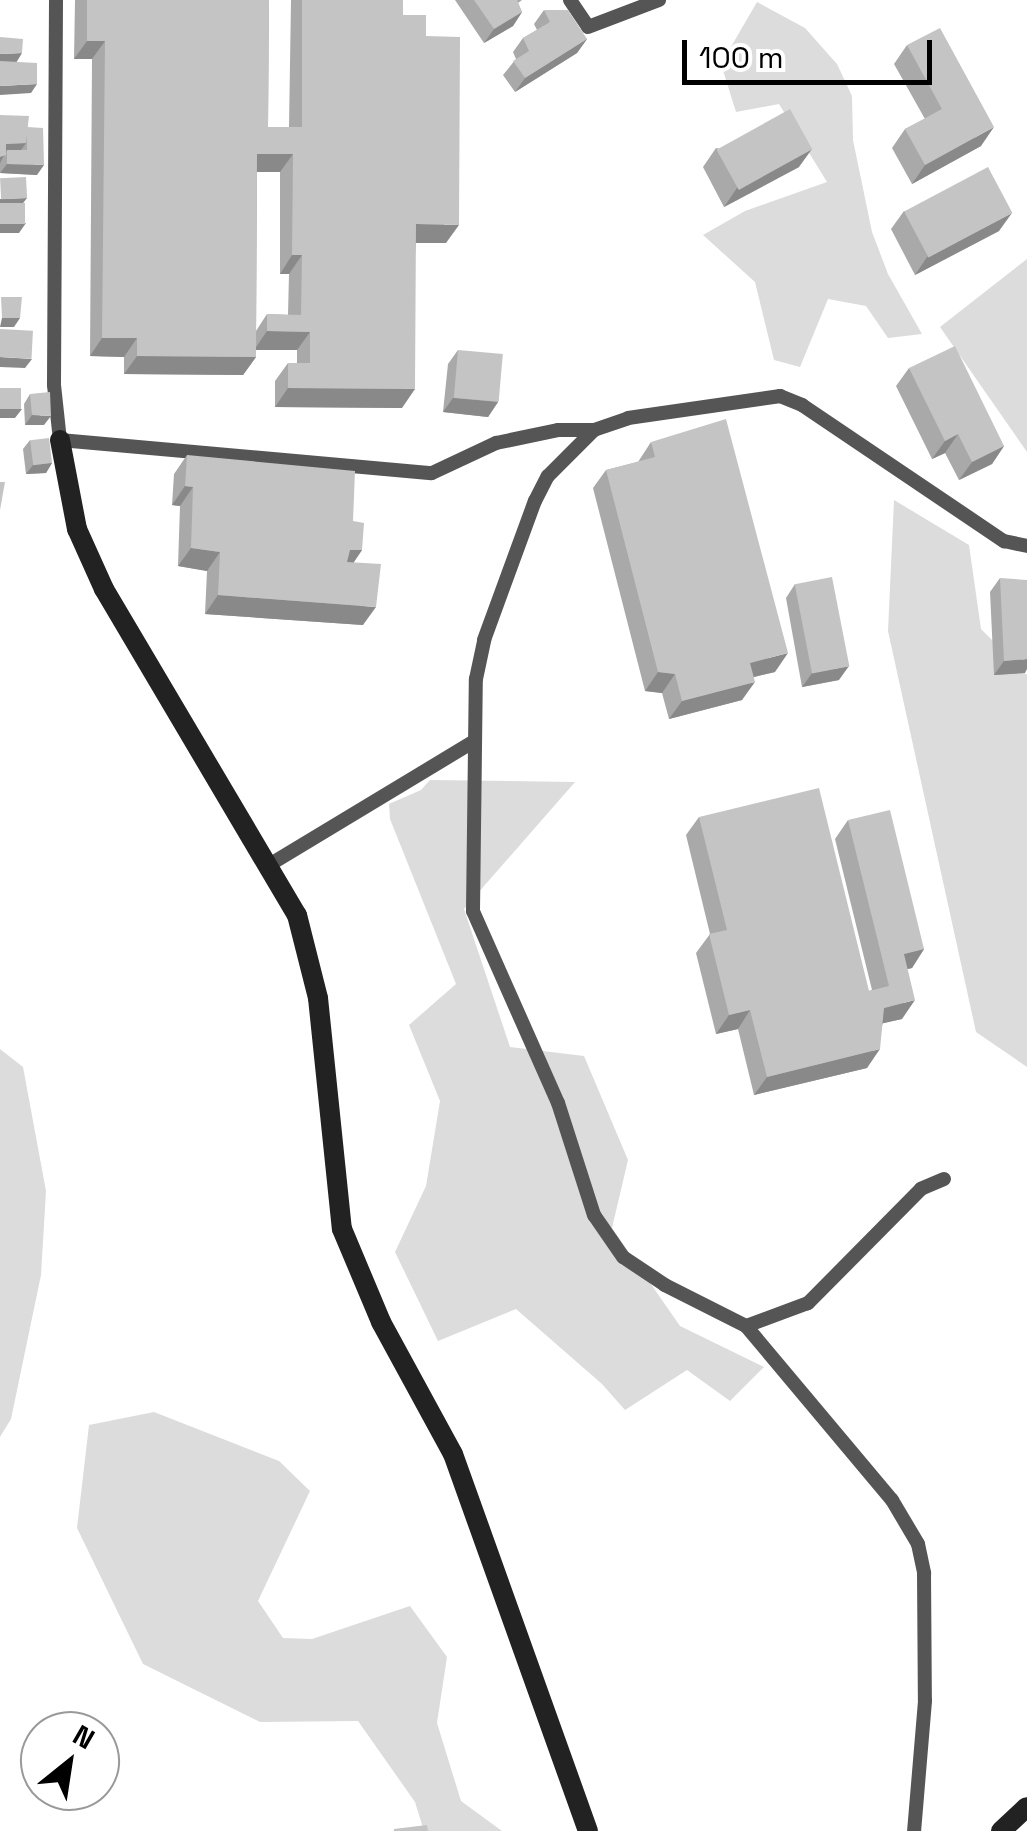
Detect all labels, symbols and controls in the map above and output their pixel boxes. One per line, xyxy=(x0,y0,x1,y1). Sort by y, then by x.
scale bar xyxy=(687,20,937,82)
text: 100 m xyxy=(699,38,784,77)
north arrow xyxy=(20,1711,120,1811)
text: N xyxy=(67,1716,101,1757)

